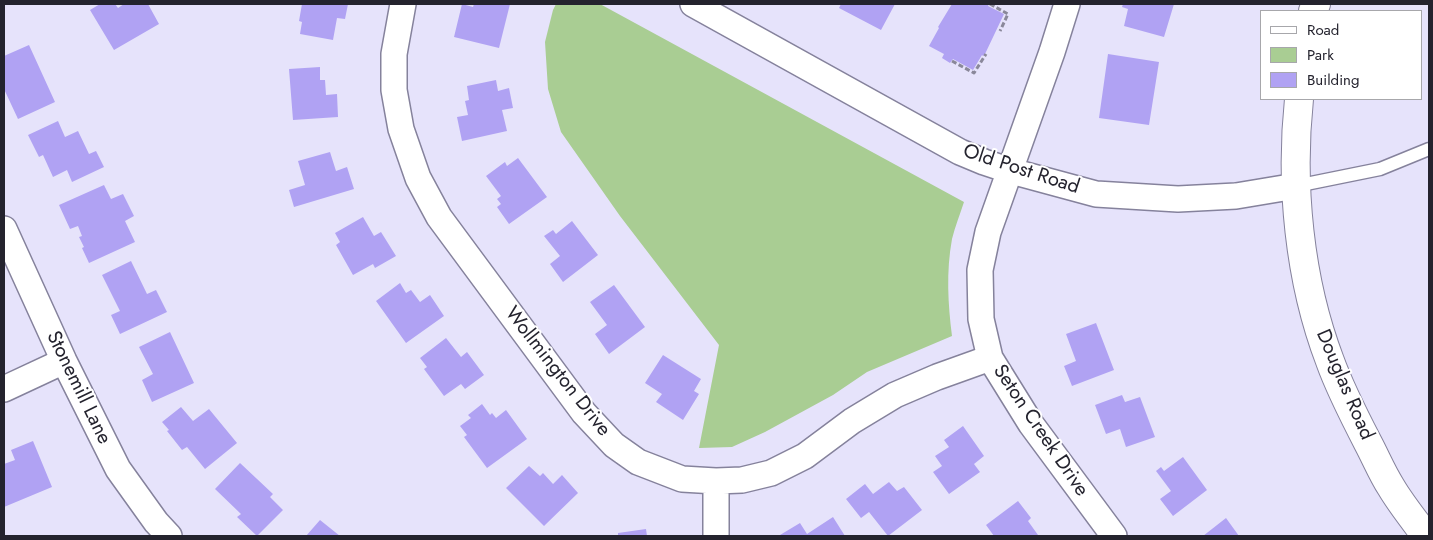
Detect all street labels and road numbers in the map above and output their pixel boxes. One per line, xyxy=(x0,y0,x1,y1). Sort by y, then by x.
street label: Old Post Road xyxy=(960,140,1082,200)
street label: Wollmington Drive xyxy=(499,302,615,442)
street label: Douglas Road xyxy=(1310,326,1378,444)
street label: Stonemill Lane xyxy=(40,328,116,448)
street label: Seton Creek Drive xyxy=(987,361,1093,501)

